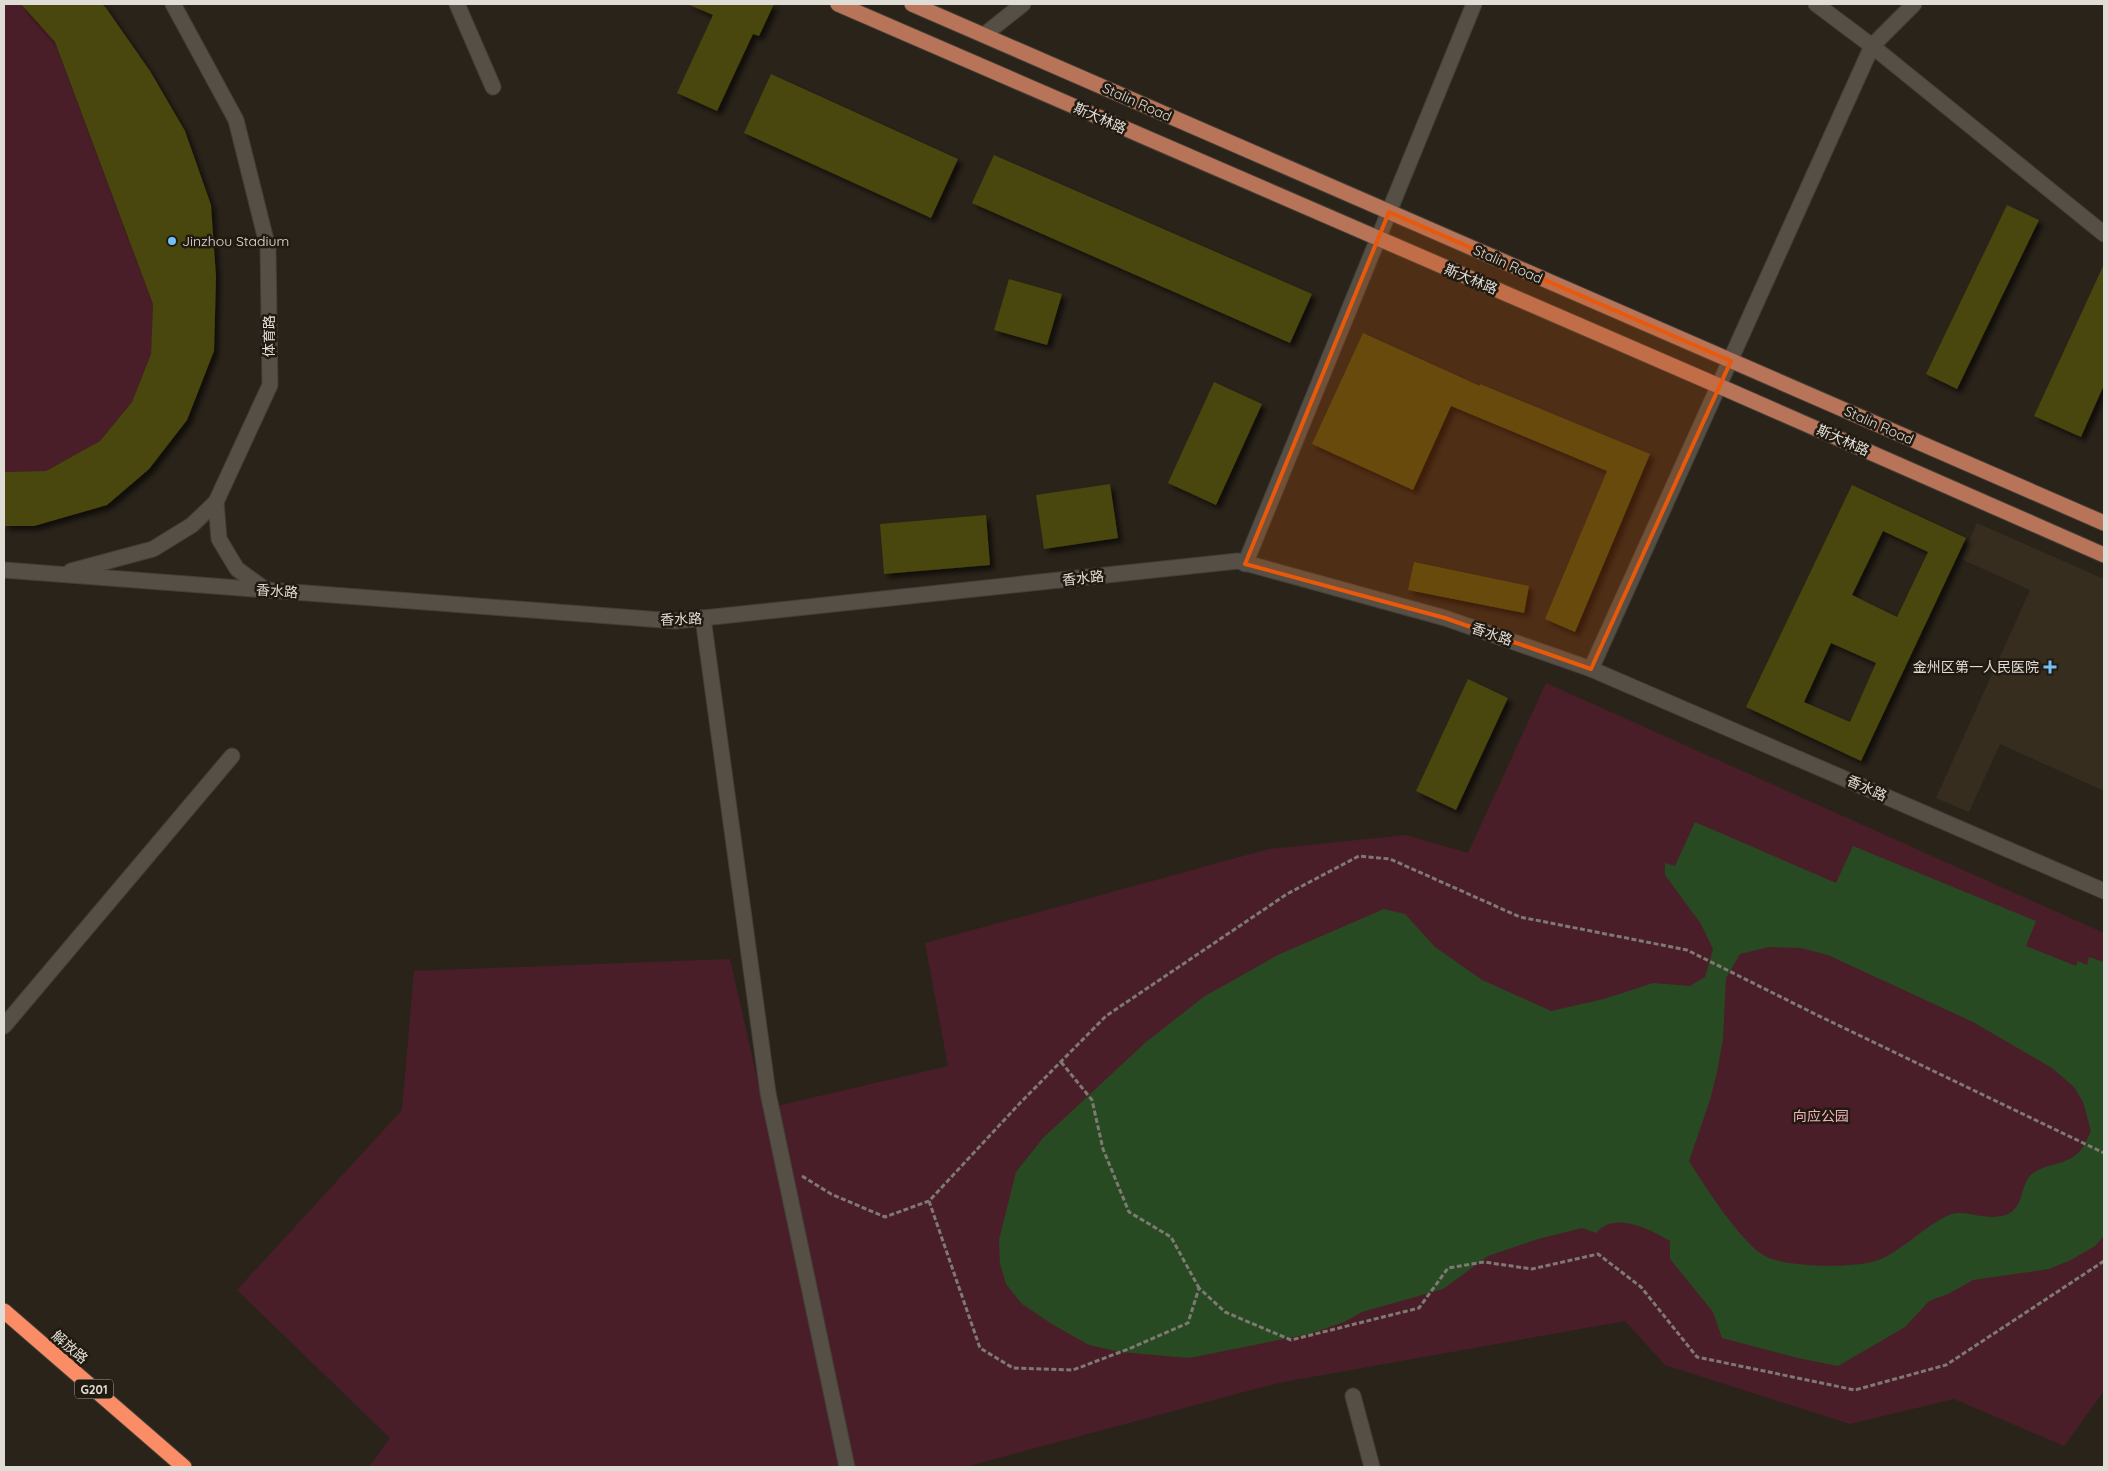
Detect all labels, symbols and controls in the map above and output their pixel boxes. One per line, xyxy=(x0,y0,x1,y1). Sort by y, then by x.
street label: Stalin Road xyxy=(1100,79,1174,125)
street label: 斯大林路 xyxy=(1071,98,1129,138)
place label: Jinzhou Stadium xyxy=(182,232,289,250)
marker: Jinzhou Stadium xyxy=(166,235,178,247)
street label: Stalin Road xyxy=(1471,241,1545,287)
street label: 斯大林路 xyxy=(1442,260,1500,298)
street label: 体育路 xyxy=(260,315,278,357)
street label: Stalin Road xyxy=(1842,402,1916,448)
street label: 斯大林路 xyxy=(1814,420,1872,460)
street label: 香水路 xyxy=(1061,567,1105,589)
street label: 香水路 xyxy=(255,581,299,601)
street label: 香水路 xyxy=(660,609,702,629)
street label: 香水路 xyxy=(1469,619,1515,649)
place label: 金州区第一人民医院 xyxy=(1913,658,2039,676)
marker: 金州区第一人民医院 xyxy=(2043,660,2057,674)
street label: 香水路 xyxy=(1844,771,1890,805)
park label: 向应公园 xyxy=(1793,1107,1849,1125)
street label: 解放路 xyxy=(48,1326,92,1368)
road number: G201 xyxy=(75,1380,113,1398)

